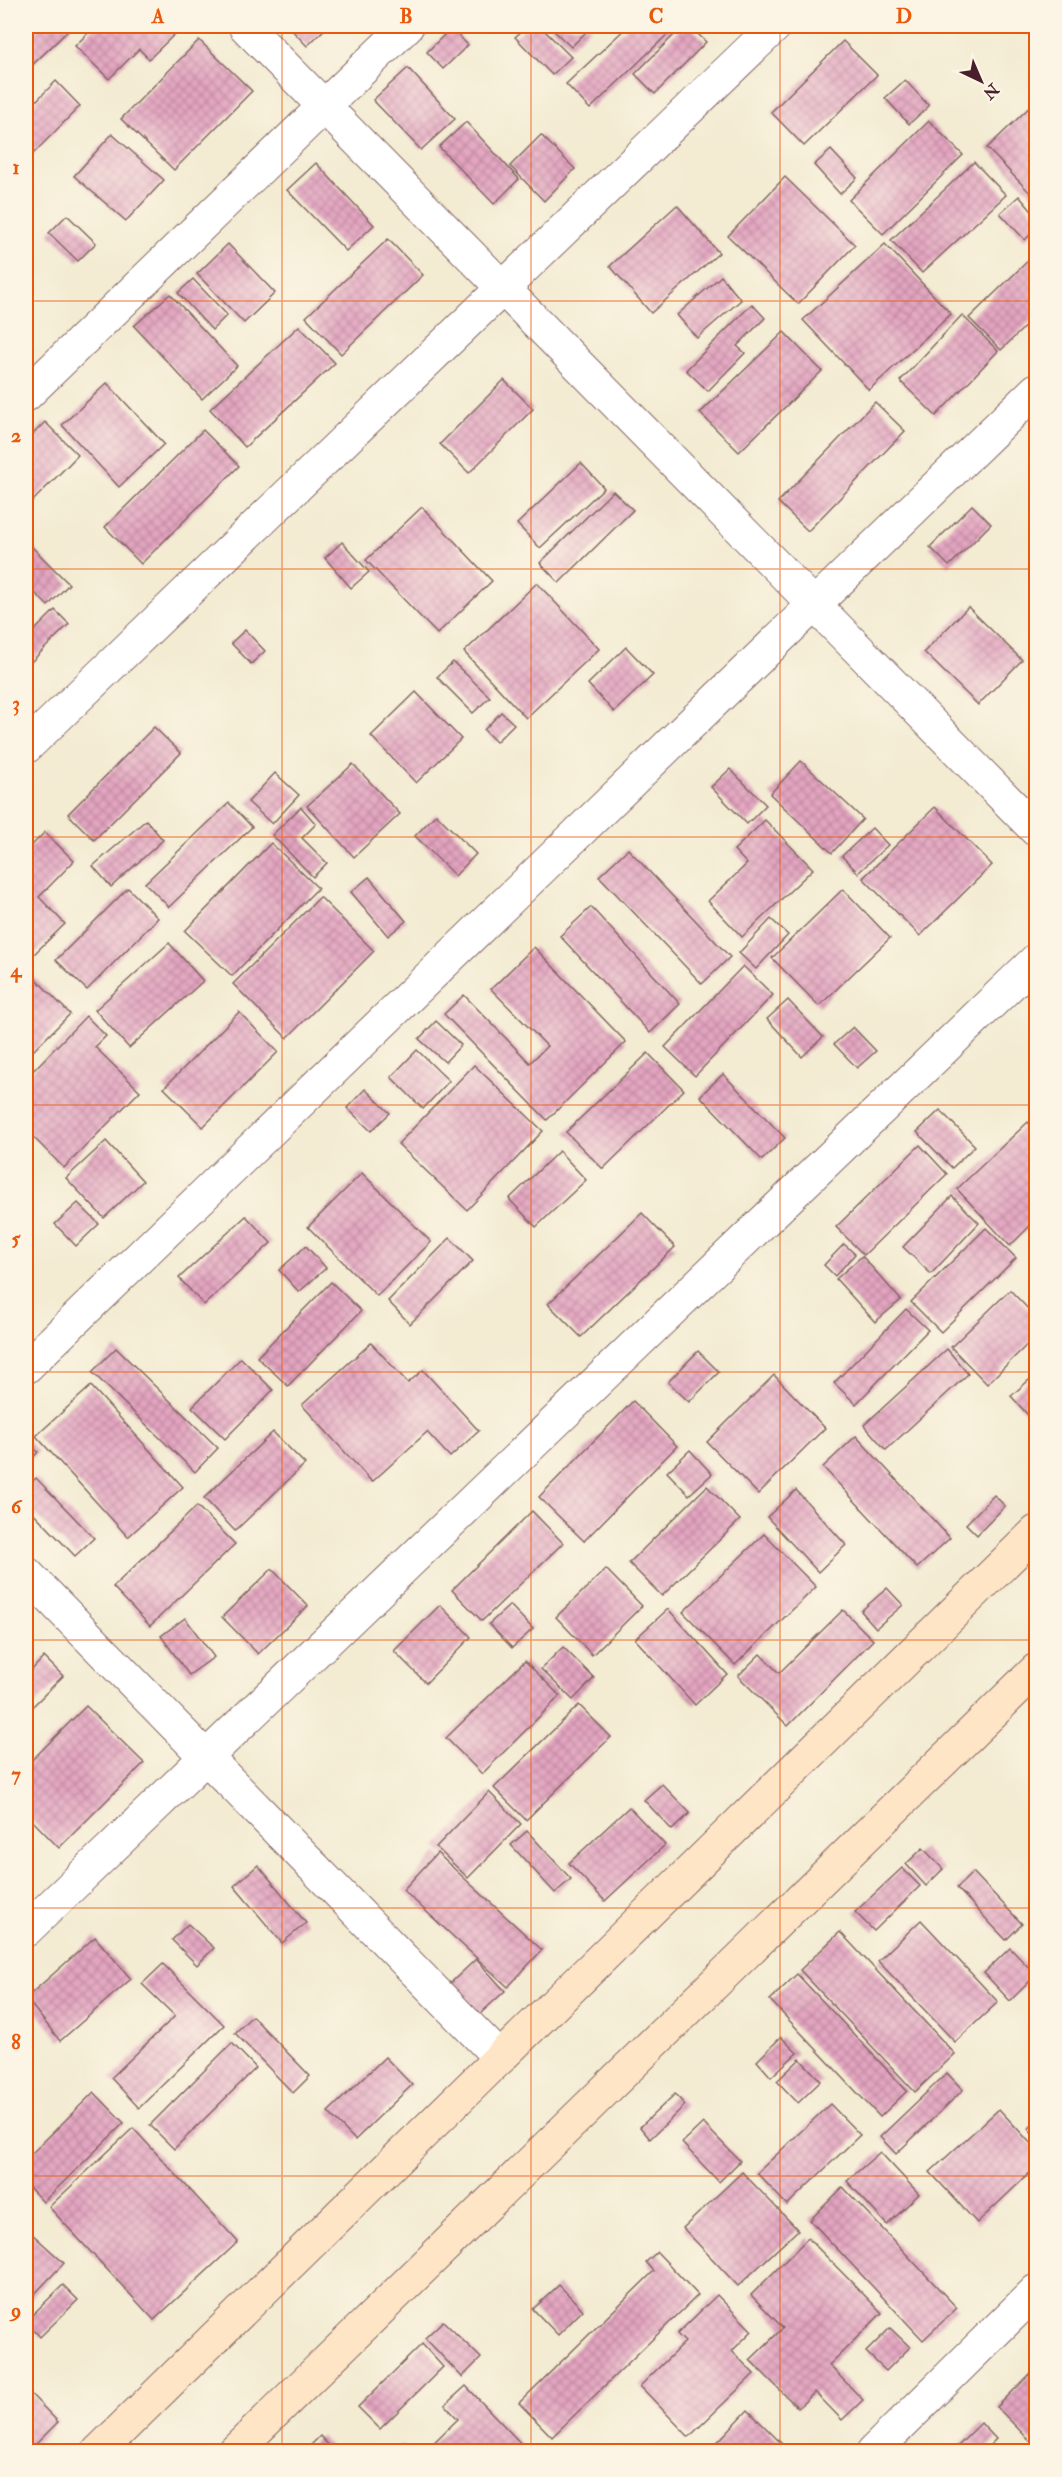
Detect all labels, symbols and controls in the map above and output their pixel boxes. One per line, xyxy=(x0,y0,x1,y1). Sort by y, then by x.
text: A xyxy=(151,4,165,29)
text: B xyxy=(399,4,413,29)
text: C xyxy=(649,4,663,29)
text: D xyxy=(896,4,912,29)
north arrow xyxy=(951,51,1011,111)
text: N xyxy=(978,78,1004,104)
text: 1 xyxy=(12,155,20,180)
text: 2 xyxy=(11,423,21,448)
text: 3 xyxy=(12,691,20,716)
text: 4 xyxy=(10,958,23,983)
text: 5 xyxy=(12,1226,22,1251)
text: 6 xyxy=(11,1494,23,1519)
text: 7 xyxy=(11,1762,21,1787)
text: 8 xyxy=(11,2030,21,2055)
text: 9 xyxy=(9,2298,21,2323)

